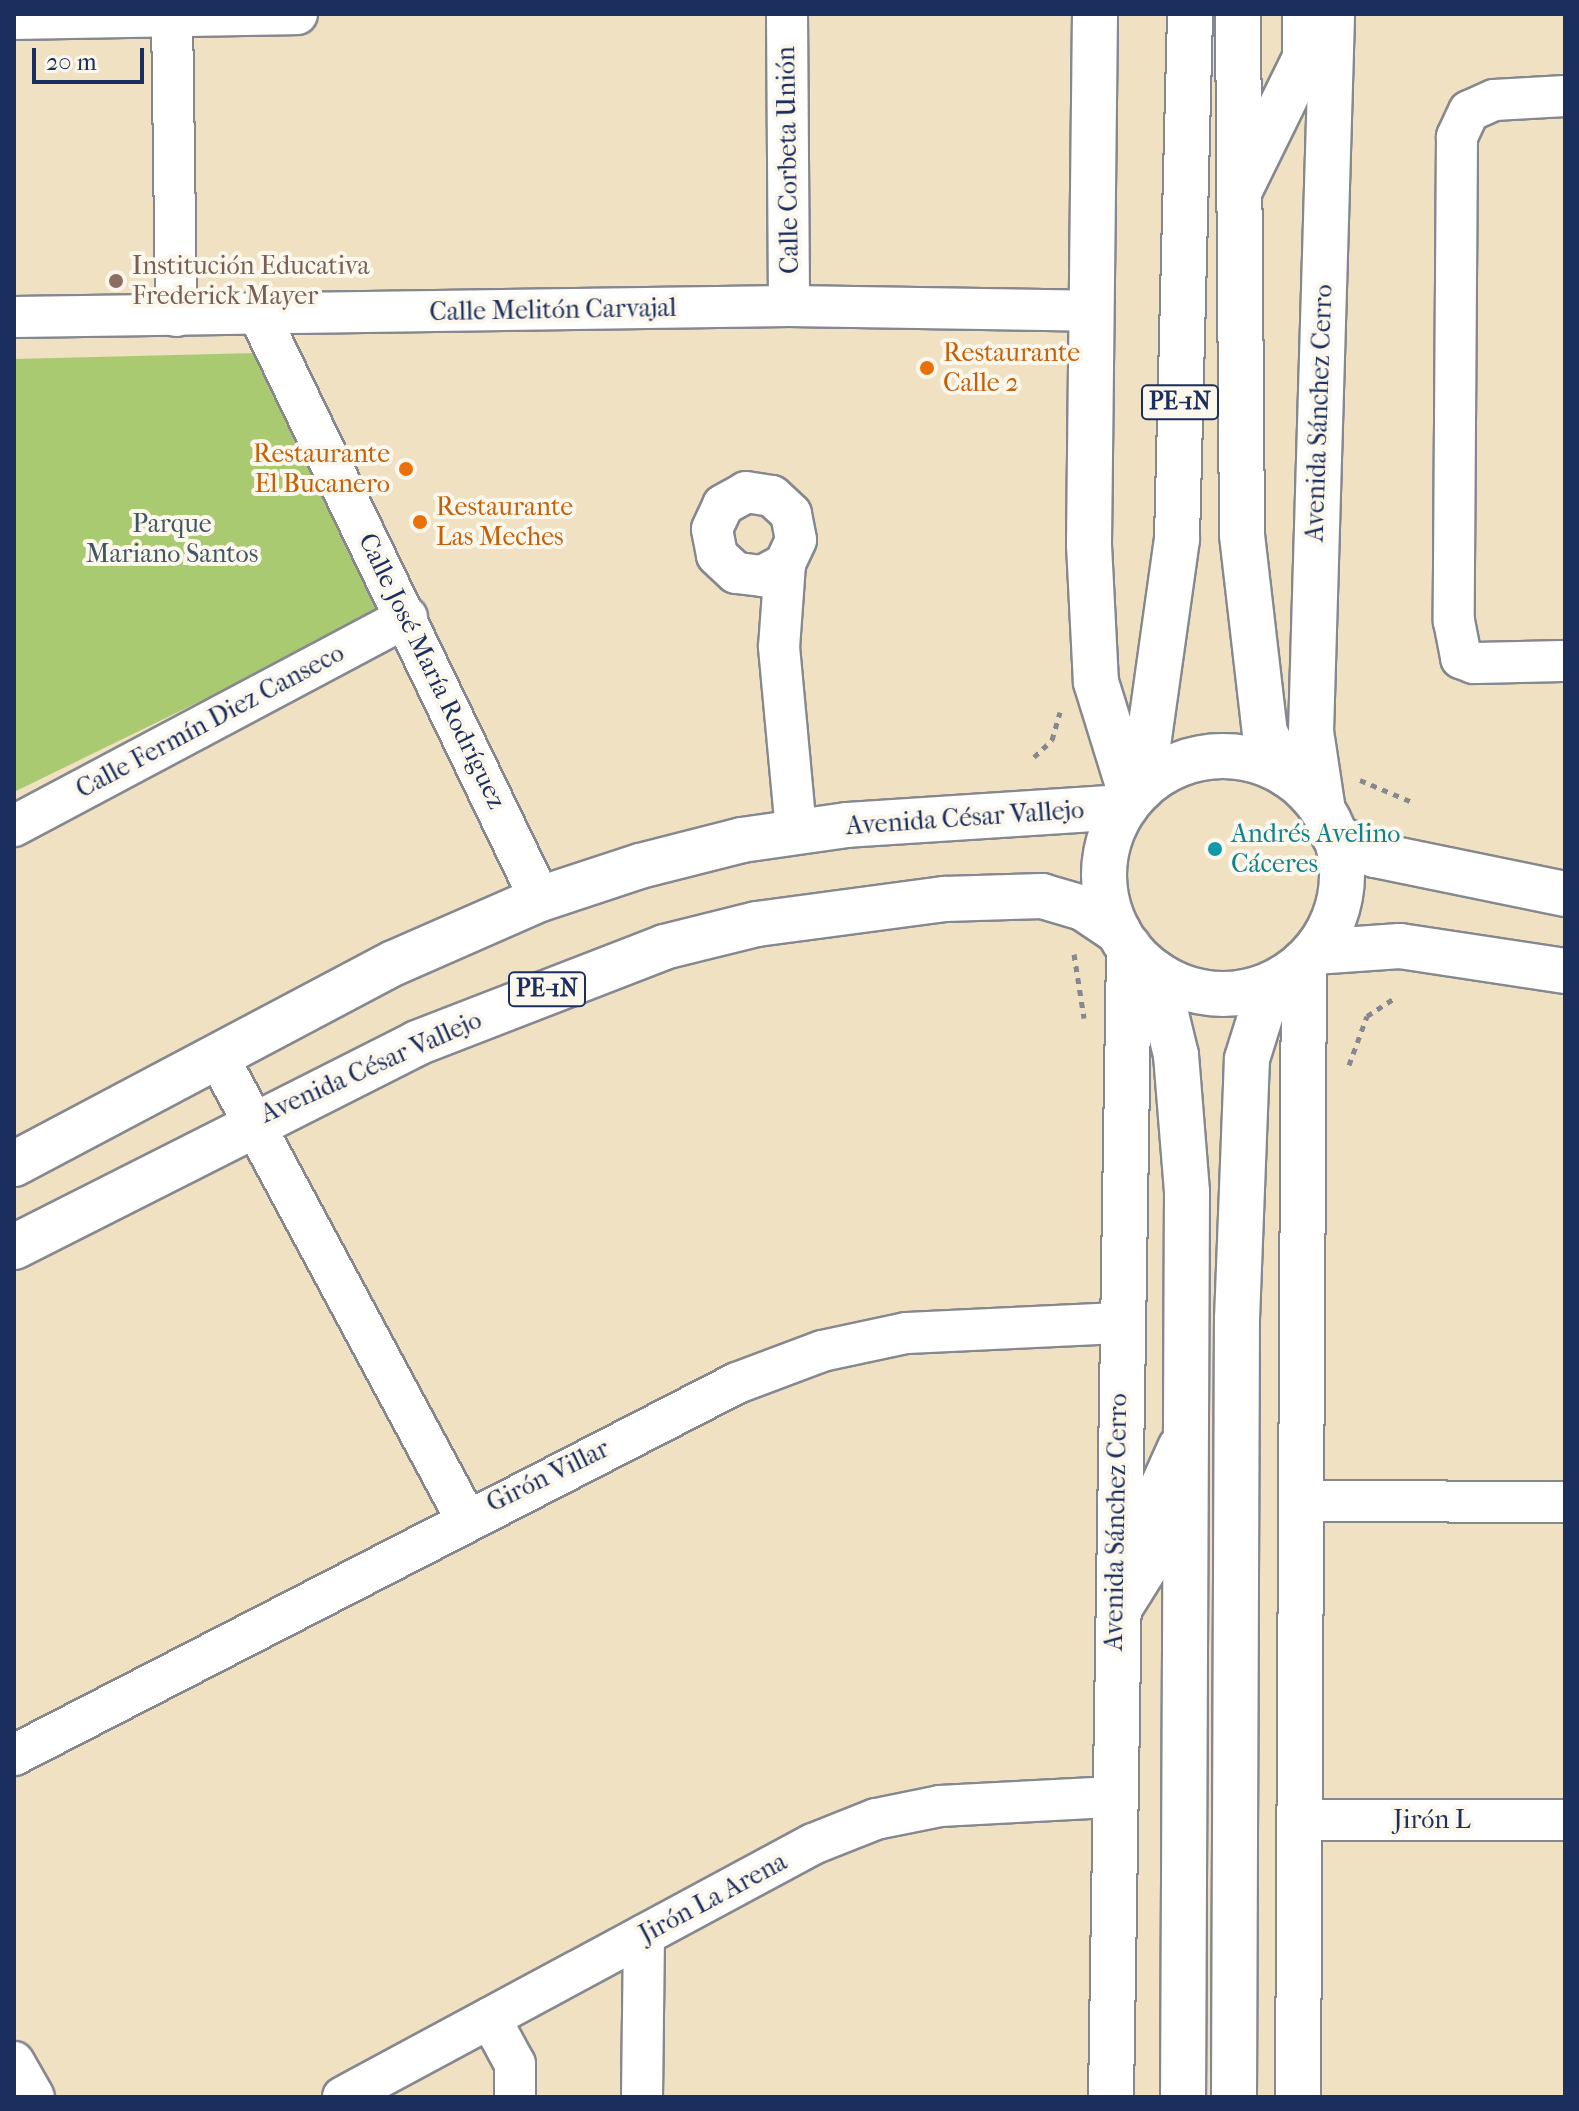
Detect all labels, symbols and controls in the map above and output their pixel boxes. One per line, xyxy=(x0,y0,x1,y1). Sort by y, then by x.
scale bar xyxy=(36,32,148,82)
street label: Calle Corbeta Unión xyxy=(770,46,806,274)
text: 20 m xyxy=(46,48,97,76)
place label: Institución Educativa Frederick Mayer xyxy=(132,250,370,312)
marker: Institución Educativa Frederick Mayer xyxy=(107,272,125,290)
street label: Avenida Sánchez Cerro xyxy=(1299,284,1339,542)
street label: Calle Melitón Carvajal xyxy=(429,292,677,328)
place label: Restaurante Calle 2 xyxy=(943,337,1080,398)
marker: Restaurante Calle 2 xyxy=(918,359,936,377)
road number: PE-1N xyxy=(1140,382,1220,422)
place label: Restaurante El Bucanero xyxy=(253,438,390,500)
marker: Restaurante El Bucanero xyxy=(397,460,415,478)
place label: Restaurante Las Meches xyxy=(436,491,573,552)
park label: Parque Mariano Santos xyxy=(86,508,258,570)
marker: Restaurante Las Meches xyxy=(411,513,429,531)
street label: Calle José María Rodríguez xyxy=(352,528,512,814)
street label: Calle Fermín Diez Canseco xyxy=(71,637,349,805)
street label: Avenida César Vallejo xyxy=(845,794,1085,842)
place label: Andrés Avelino Cáceres xyxy=(1231,818,1400,880)
marker: Andrés Avelino Cáceres xyxy=(1206,840,1224,858)
road number: PE-1N xyxy=(507,969,587,1009)
street label: Avenida César Vallejo xyxy=(256,1004,486,1130)
street label: Avenida Sánchez Cerro xyxy=(1098,1393,1134,1651)
street label: Girón Villar xyxy=(482,1433,614,1519)
street label: Jirón L xyxy=(1393,1804,1471,1836)
street label: Jirón La Arena xyxy=(634,1846,792,1950)

